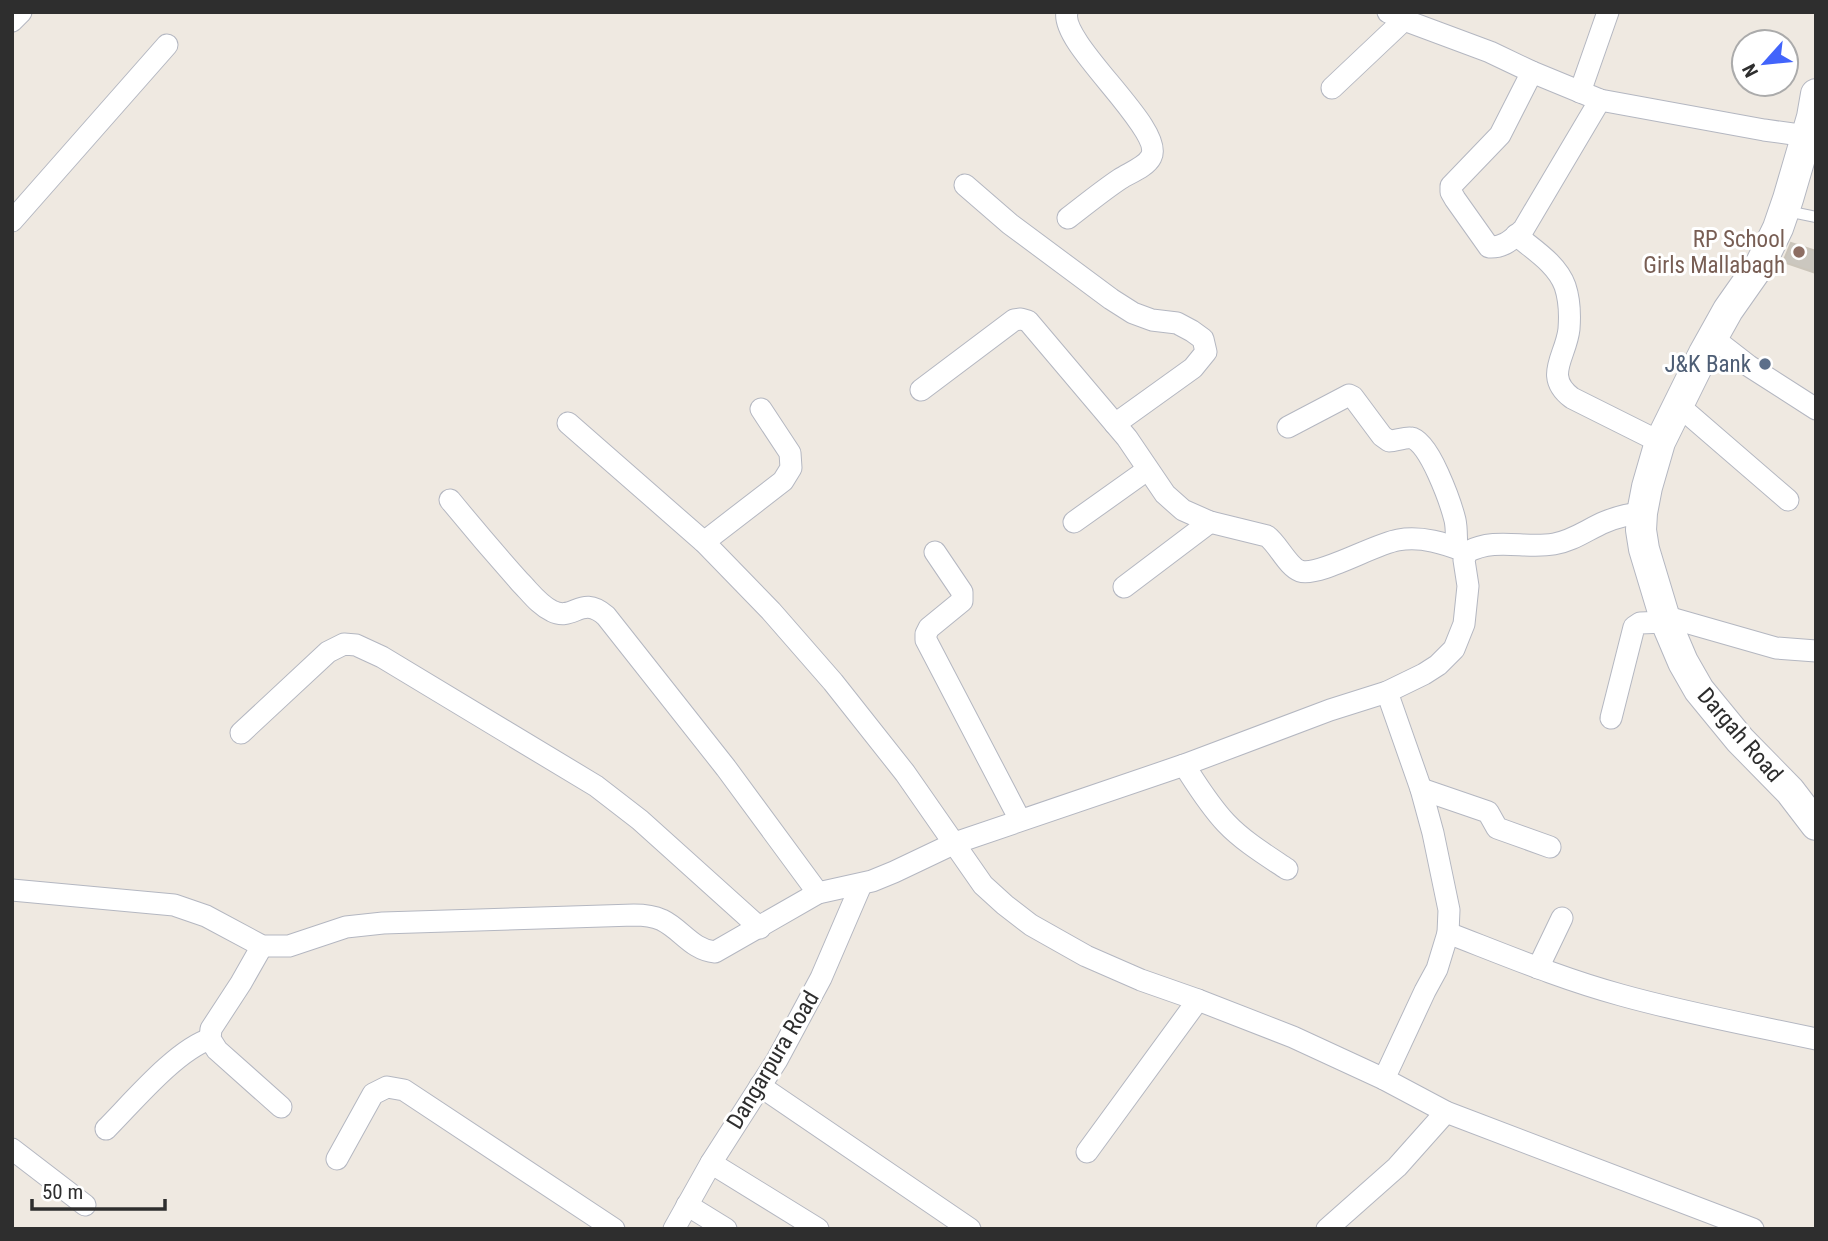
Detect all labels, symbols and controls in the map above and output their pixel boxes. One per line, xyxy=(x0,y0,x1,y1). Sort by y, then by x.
north arrow xyxy=(1730,28,1800,98)
text: N xyxy=(1737,60,1763,81)
place label: RP School Girls Mallabagh xyxy=(1643,226,1785,279)
marker: RP School Girls Mallabagh xyxy=(1791,244,1807,260)
place label: J&K Bank xyxy=(1664,351,1752,378)
marker: J&K Bank xyxy=(1757,356,1773,372)
street label: Dargah Road xyxy=(1692,682,1788,788)
street label: Dangarpura Road xyxy=(721,986,825,1134)
scale bar xyxy=(32,1168,164,1212)
text: 50 m xyxy=(42,1180,83,1204)

